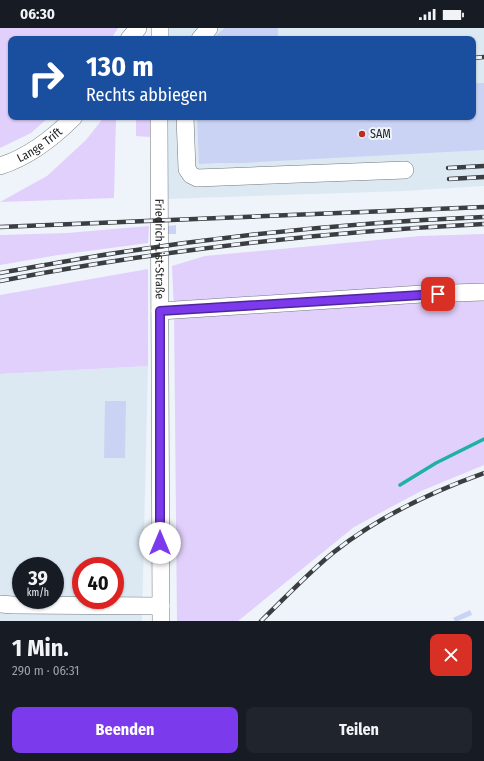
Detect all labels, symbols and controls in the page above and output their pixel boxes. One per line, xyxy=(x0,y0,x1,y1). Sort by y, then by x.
text: 06:30 xyxy=(20,5,55,23)
text: 130 m xyxy=(86,50,154,83)
icon: right xyxy=(20,52,72,104)
text: Rechts abbiegen xyxy=(86,84,207,106)
street label: Lange Trift xyxy=(15,125,65,165)
place label: SAM xyxy=(370,127,391,141)
marker: SAM xyxy=(357,129,367,139)
street label: Friedrich-List-Straße xyxy=(152,199,167,299)
pin xyxy=(421,277,455,311)
icon: arrive xyxy=(427,283,449,305)
position arrow xyxy=(139,522,181,564)
speed limit sign: 40 xyxy=(72,557,124,609)
text: 39 xyxy=(28,566,48,590)
text: km/h xyxy=(27,587,49,599)
text: 1 Min. xyxy=(12,634,69,662)
button: close xyxy=(430,634,472,676)
text: 290 m · 06:31 xyxy=(12,663,79,678)
button: Beenden xyxy=(12,707,238,753)
button: Teilen xyxy=(246,707,472,753)

